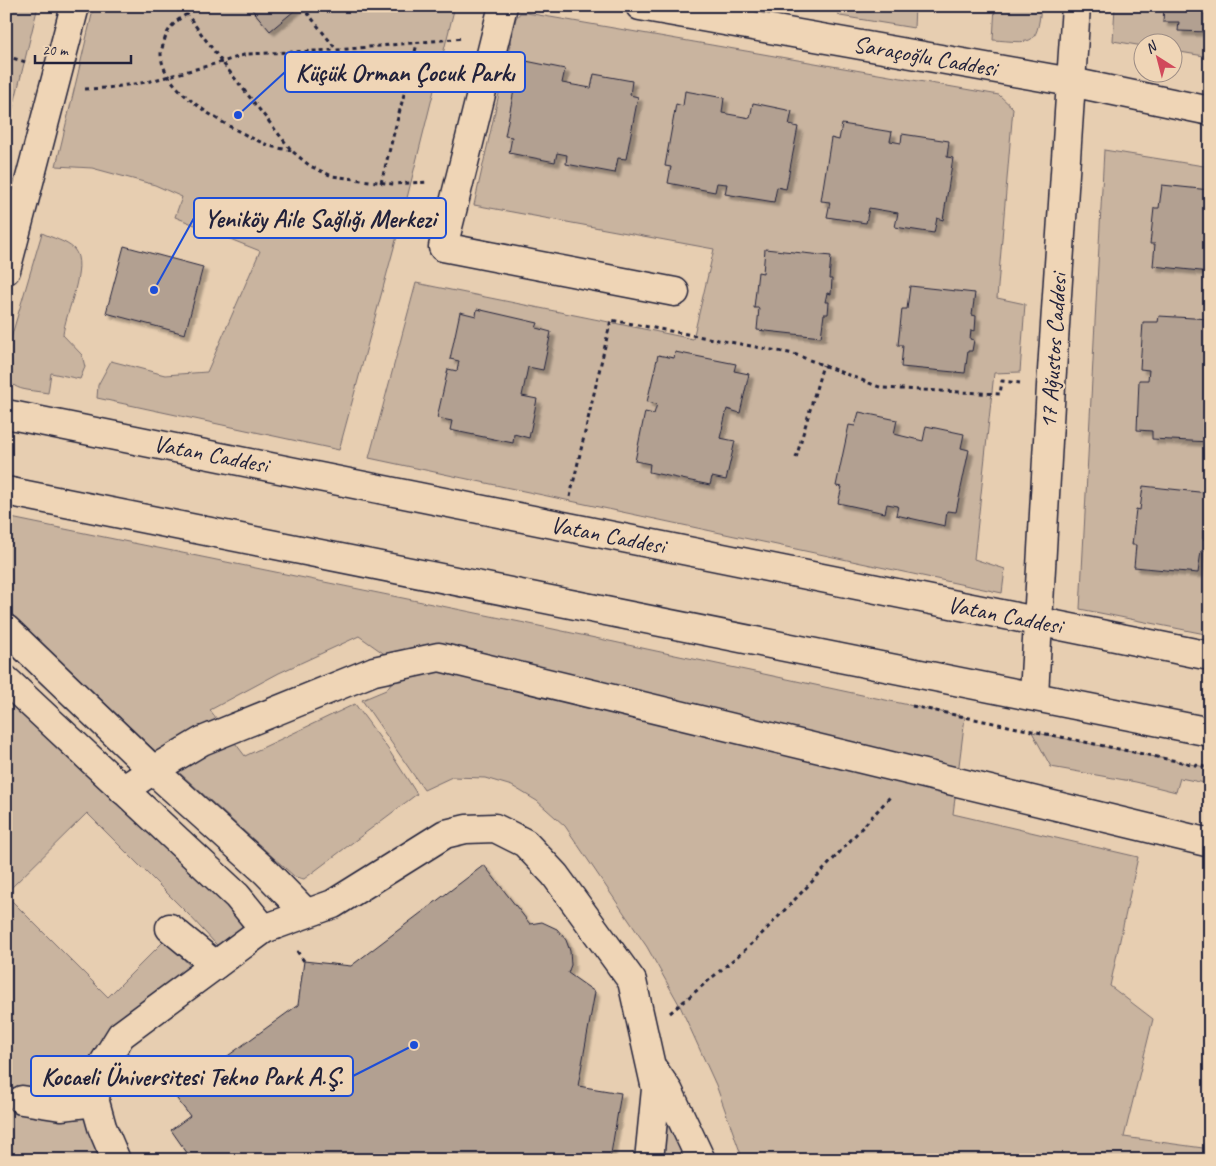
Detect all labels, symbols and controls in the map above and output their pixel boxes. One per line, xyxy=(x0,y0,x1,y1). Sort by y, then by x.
street label: Saraçoğlu Caddesi xyxy=(851,29,1001,84)
scale bar xyxy=(35,32,131,64)
north arrow xyxy=(1134,32,1184,82)
text: N xyxy=(1142,37,1161,57)
text: 20 m xyxy=(42,41,69,60)
callout: Küçük Orman Çocuk Parkı xyxy=(285,52,525,92)
text: Küçük Orman Çocuk Parkı xyxy=(295,57,516,89)
callout: Yeniköy Aile Sağlığı Merkezi xyxy=(194,198,446,238)
text: Yeniköy Aile Sağlığı Merkezi xyxy=(204,203,439,235)
street label: 17 Ağustos Caddesi xyxy=(1033,270,1074,430)
street label: Vatan Caddesi xyxy=(151,428,273,480)
street label: Vatan Caddesi xyxy=(548,509,670,561)
street label: Vatan Caddesi xyxy=(945,589,1067,641)
callout: Kocaeli Üniversitesi Tekno Park A.Ş. xyxy=(31,1056,353,1096)
text: Kocaeli Üniversitesi Tekno Park A.Ş. xyxy=(41,1061,344,1093)

